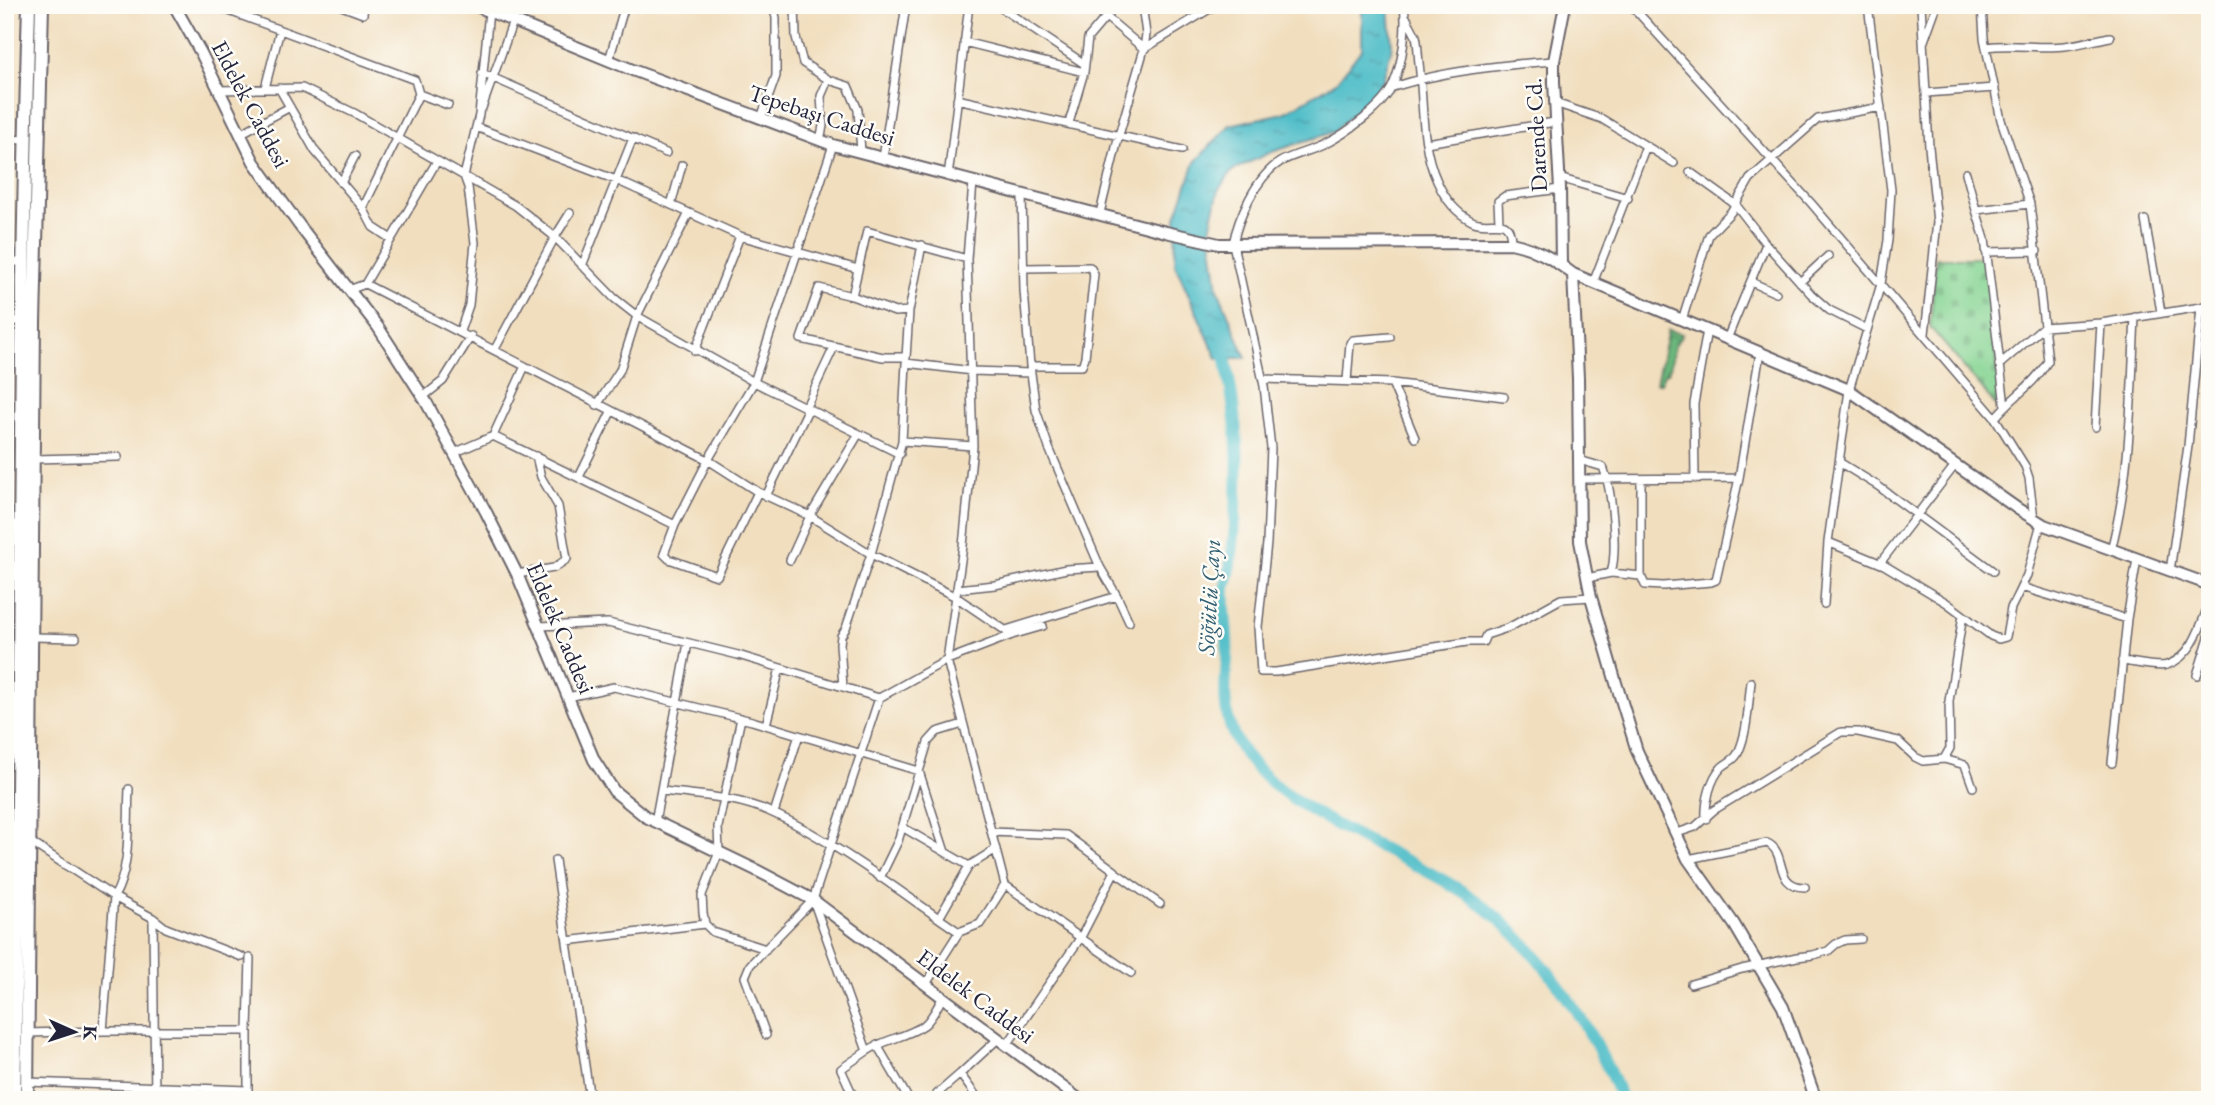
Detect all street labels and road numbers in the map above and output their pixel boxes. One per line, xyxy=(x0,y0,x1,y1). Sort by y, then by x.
street label: Eldelek Caddesi xyxy=(205,35,297,173)
street label: Tepebaşı Caddesi xyxy=(745,77,899,153)
street label: Darende Cd. xyxy=(1518,77,1554,193)
street label: Eldelek Caddesi xyxy=(520,558,602,699)
street label: Eldelek Caddesi xyxy=(911,942,1041,1050)

